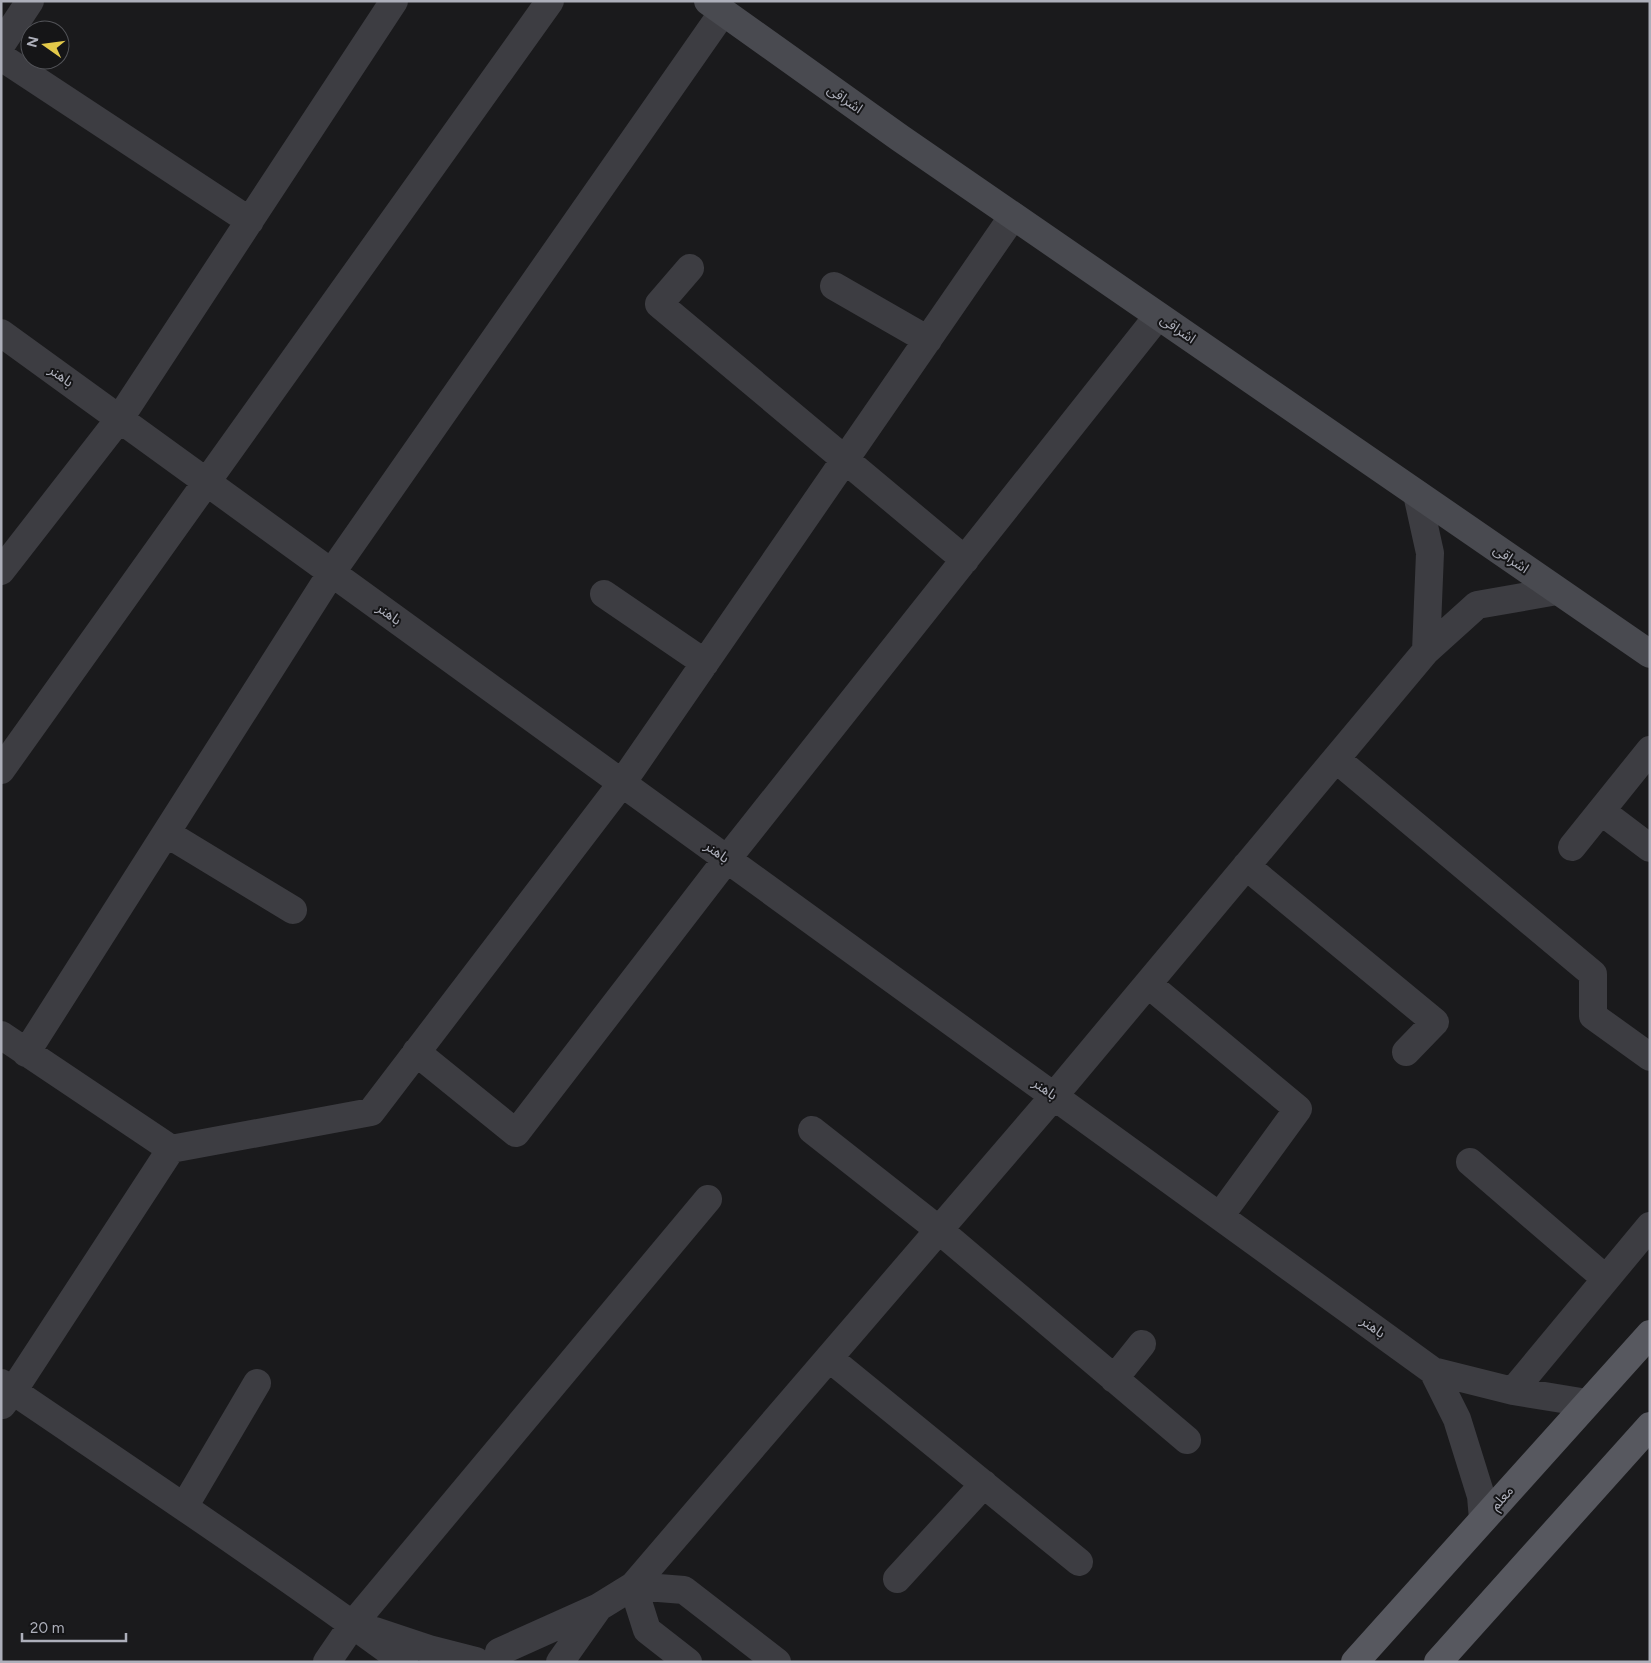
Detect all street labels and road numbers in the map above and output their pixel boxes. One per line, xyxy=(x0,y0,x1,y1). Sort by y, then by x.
street label: اشراقی xyxy=(824,81,866,117)
street label: اشراقی xyxy=(1157,311,1199,347)
street label: باهنر xyxy=(45,361,77,391)
street label: اشراقی xyxy=(1490,541,1532,577)
street label: باهنر xyxy=(373,599,405,629)
street label: باهنر xyxy=(701,837,733,867)
street label: باهنر xyxy=(1029,1074,1061,1104)
street label: باهنر xyxy=(1357,1312,1389,1342)
street label: معلم xyxy=(1487,1482,1519,1515)

